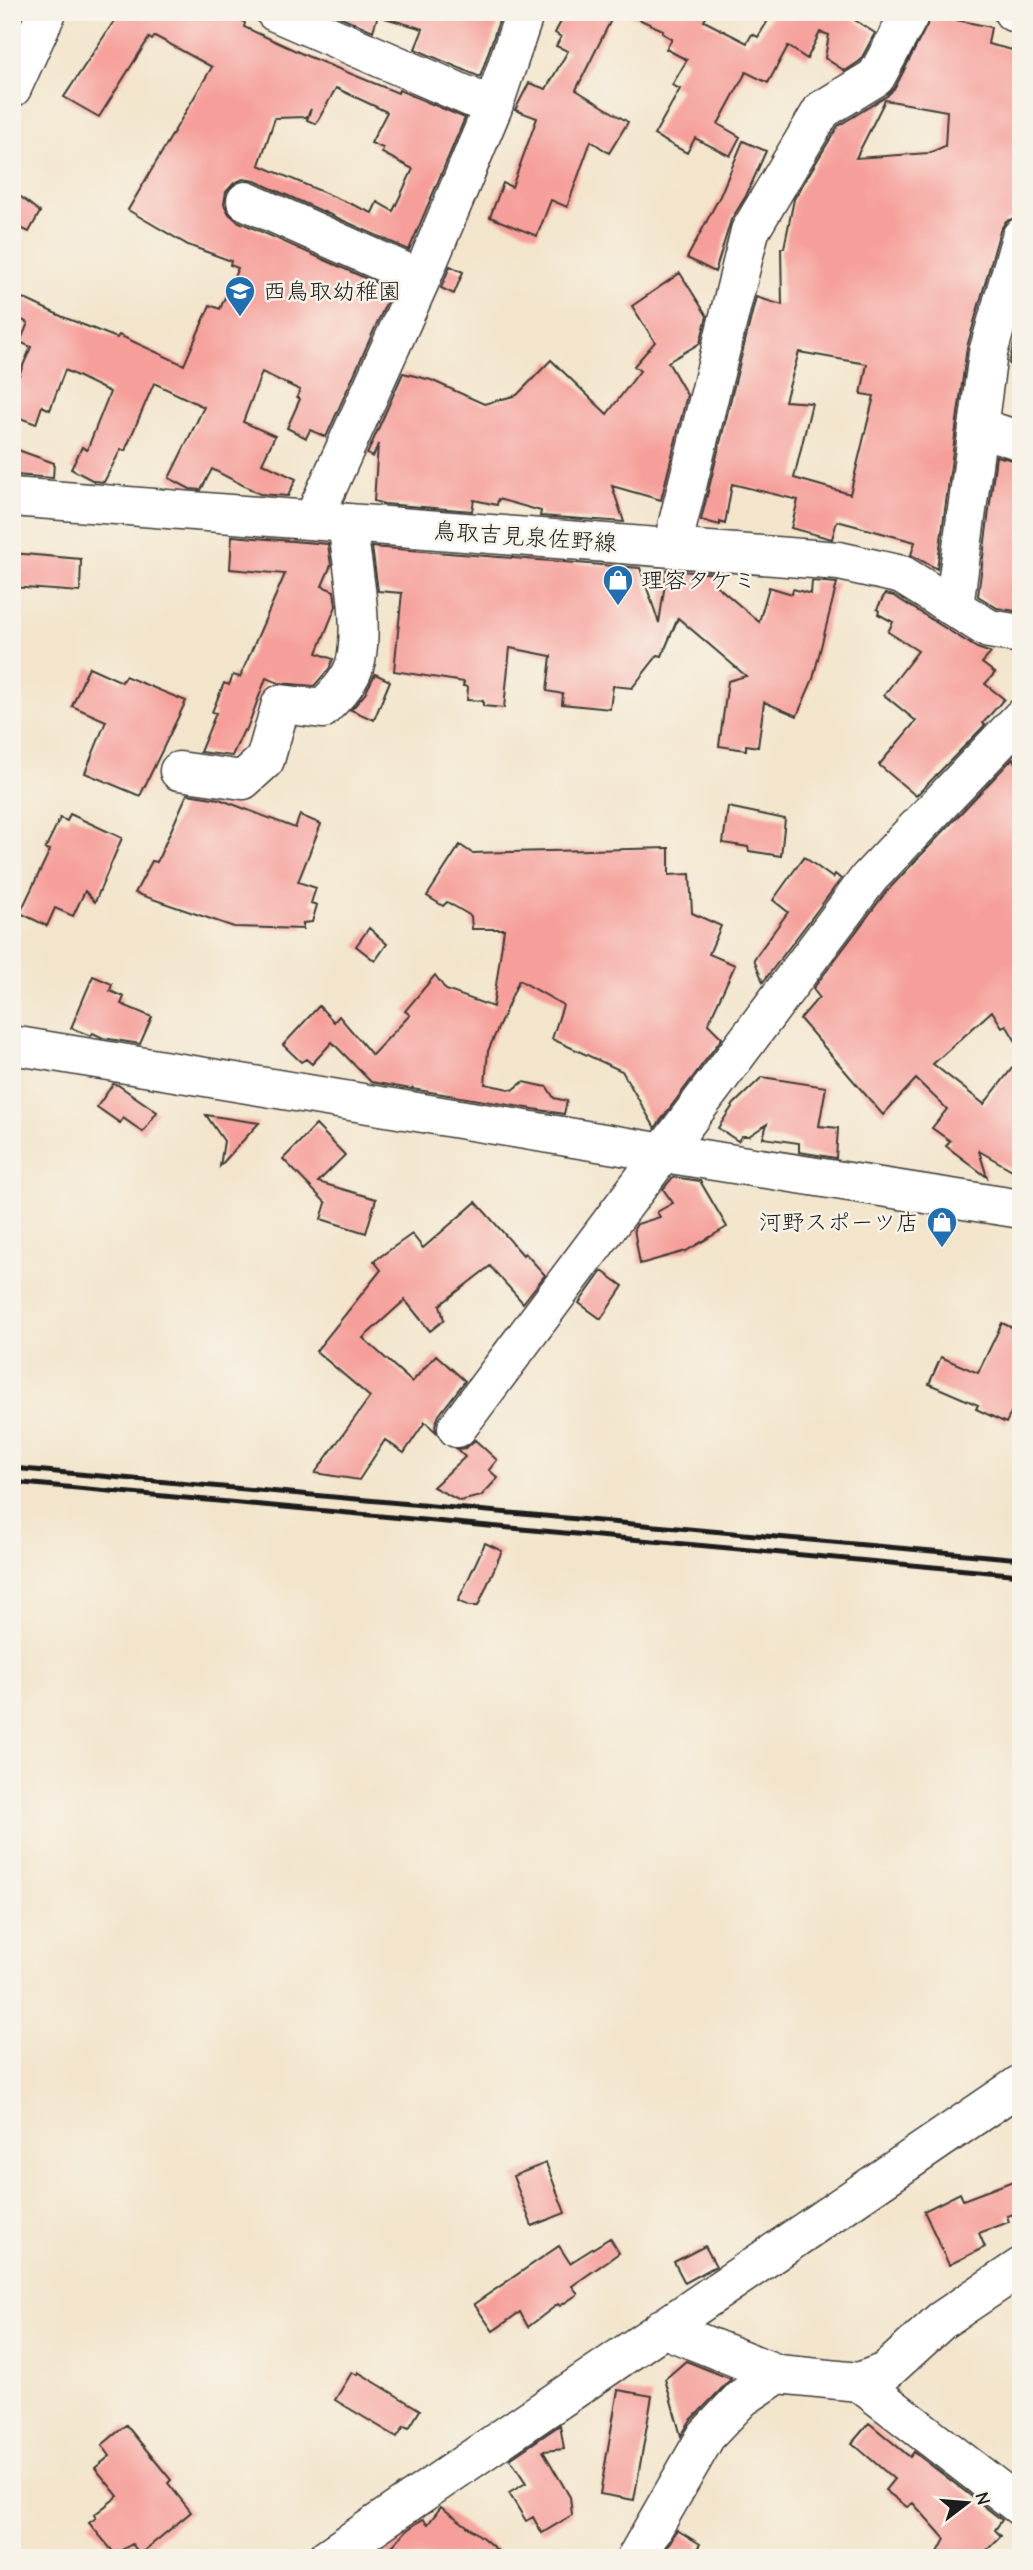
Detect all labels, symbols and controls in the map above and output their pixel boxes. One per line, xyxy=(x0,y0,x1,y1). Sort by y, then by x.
school or university icon: 西鳥取幼稚園 xyxy=(223,274,257,318)
place label: 西鳥取幼稚園 xyxy=(263,278,401,305)
street label: 鳥取吉見泉佐野線 xyxy=(432,517,618,557)
shop icon: 理容タケミ xyxy=(601,563,635,607)
place label: 理容タケミ xyxy=(641,567,756,594)
shop icon: 河野スポーツ店 xyxy=(925,1205,959,1249)
place label: 河野スポーツ店 xyxy=(758,1209,919,1236)
north arrow xyxy=(932,2468,1002,2538)
text: N xyxy=(970,2490,995,2508)

